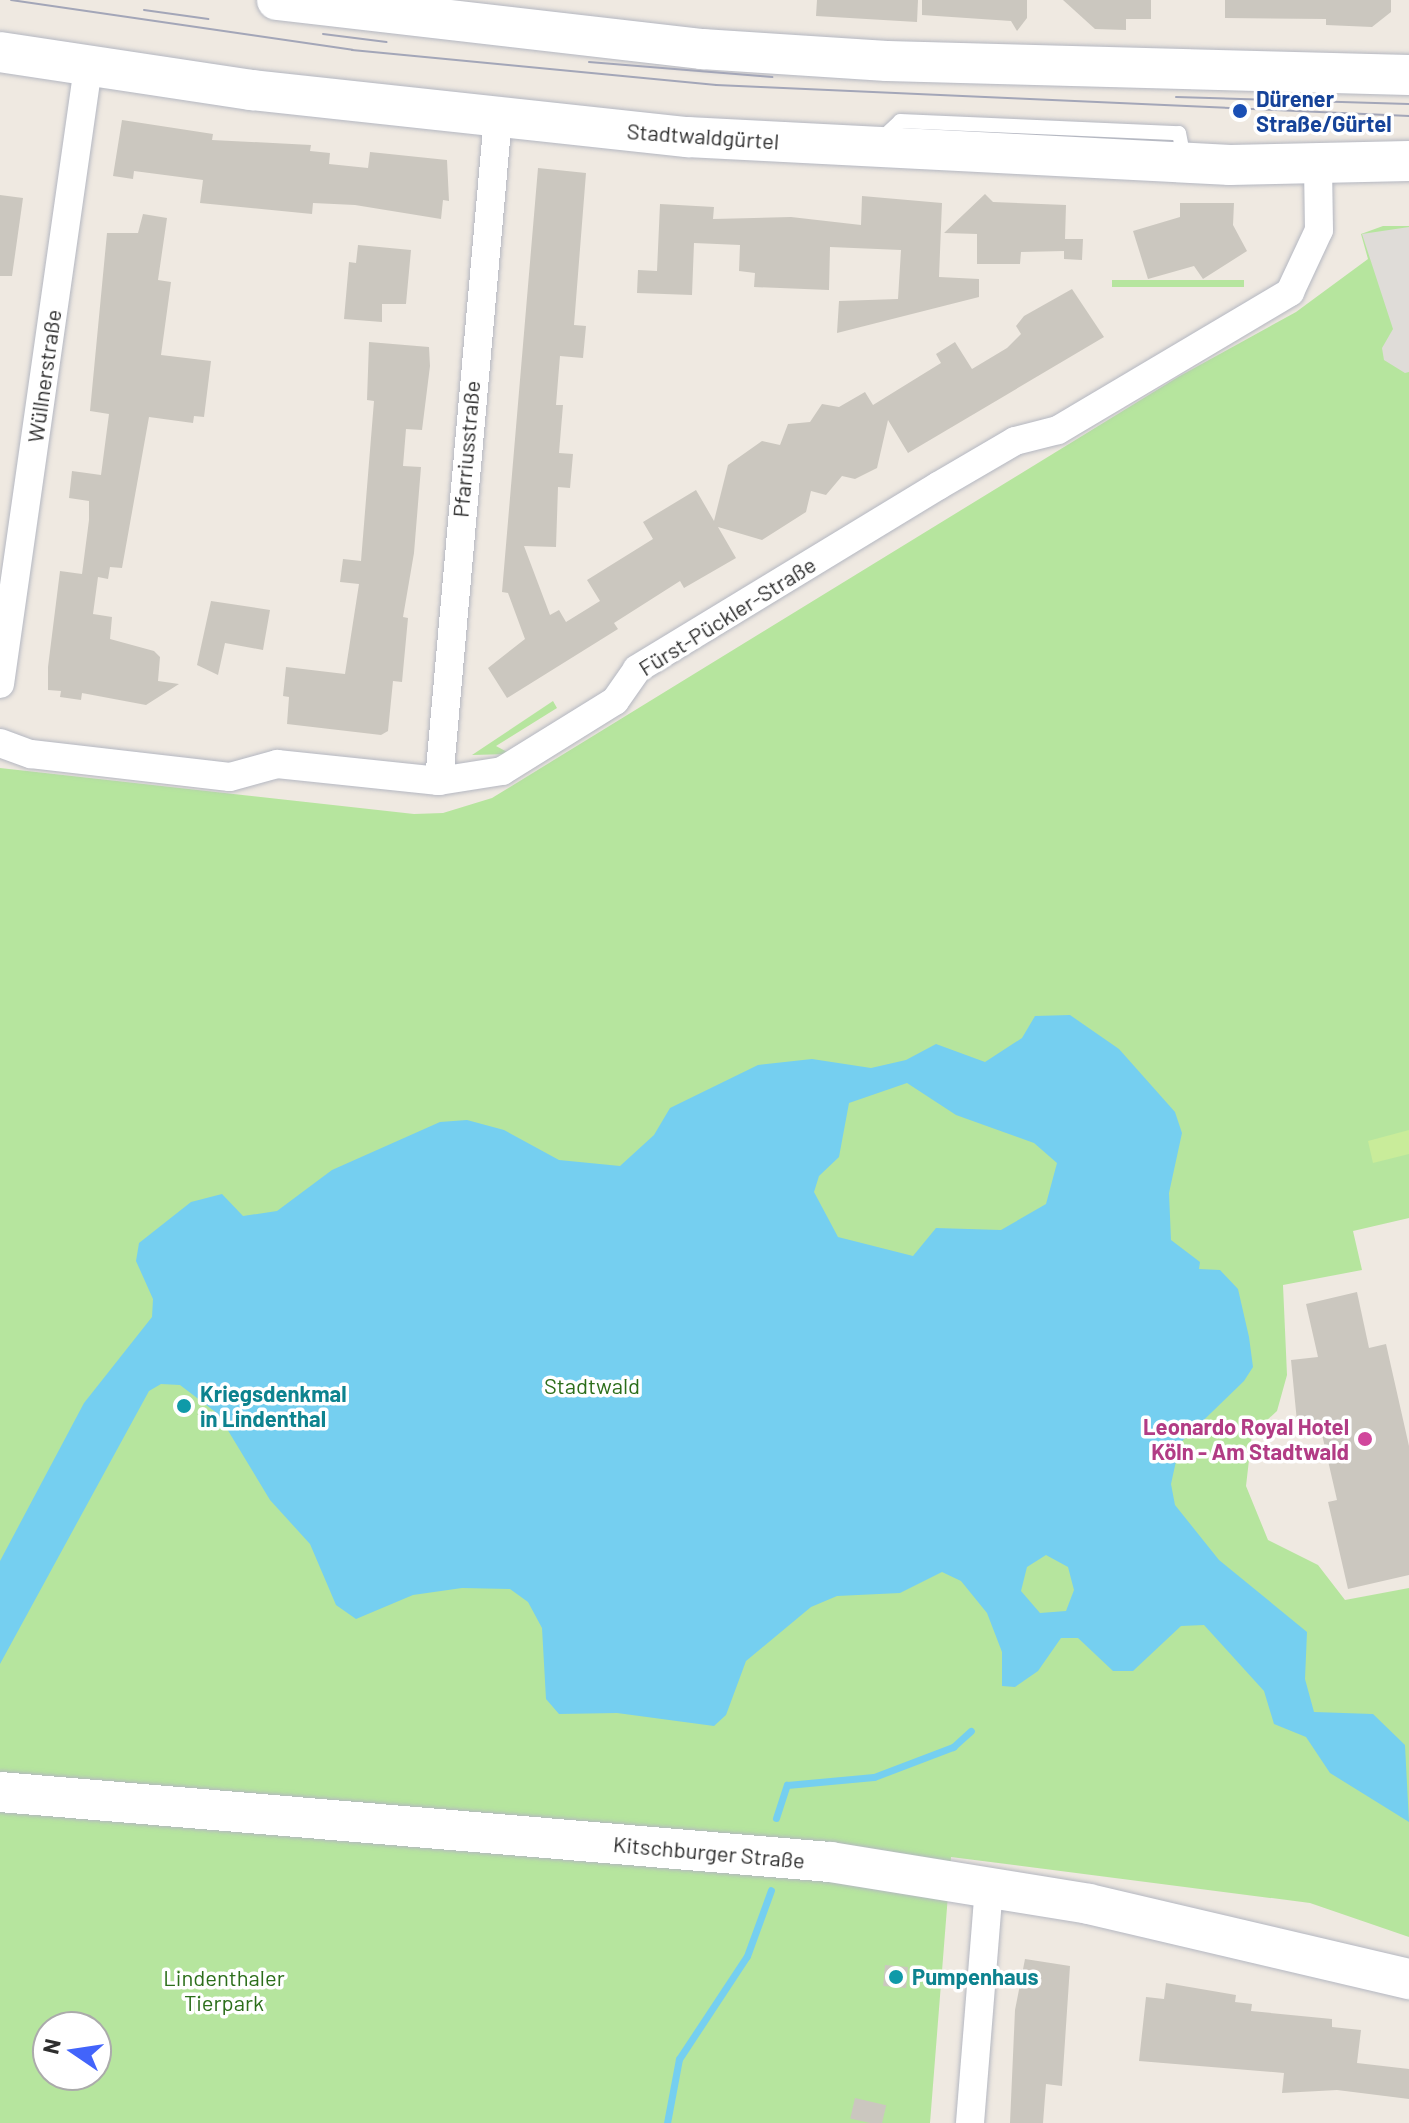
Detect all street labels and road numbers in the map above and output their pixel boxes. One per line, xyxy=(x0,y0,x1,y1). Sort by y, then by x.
street label: Stadtwaldgürtel xyxy=(626,118,780,154)
street label: Wüllnerstraße xyxy=(22,308,66,444)
street label: Pfarriusstraße xyxy=(447,380,485,518)
street label: Fürst-Pückler-Straße xyxy=(634,551,820,681)
street label: Kitschburger Straße xyxy=(612,1830,806,1874)

